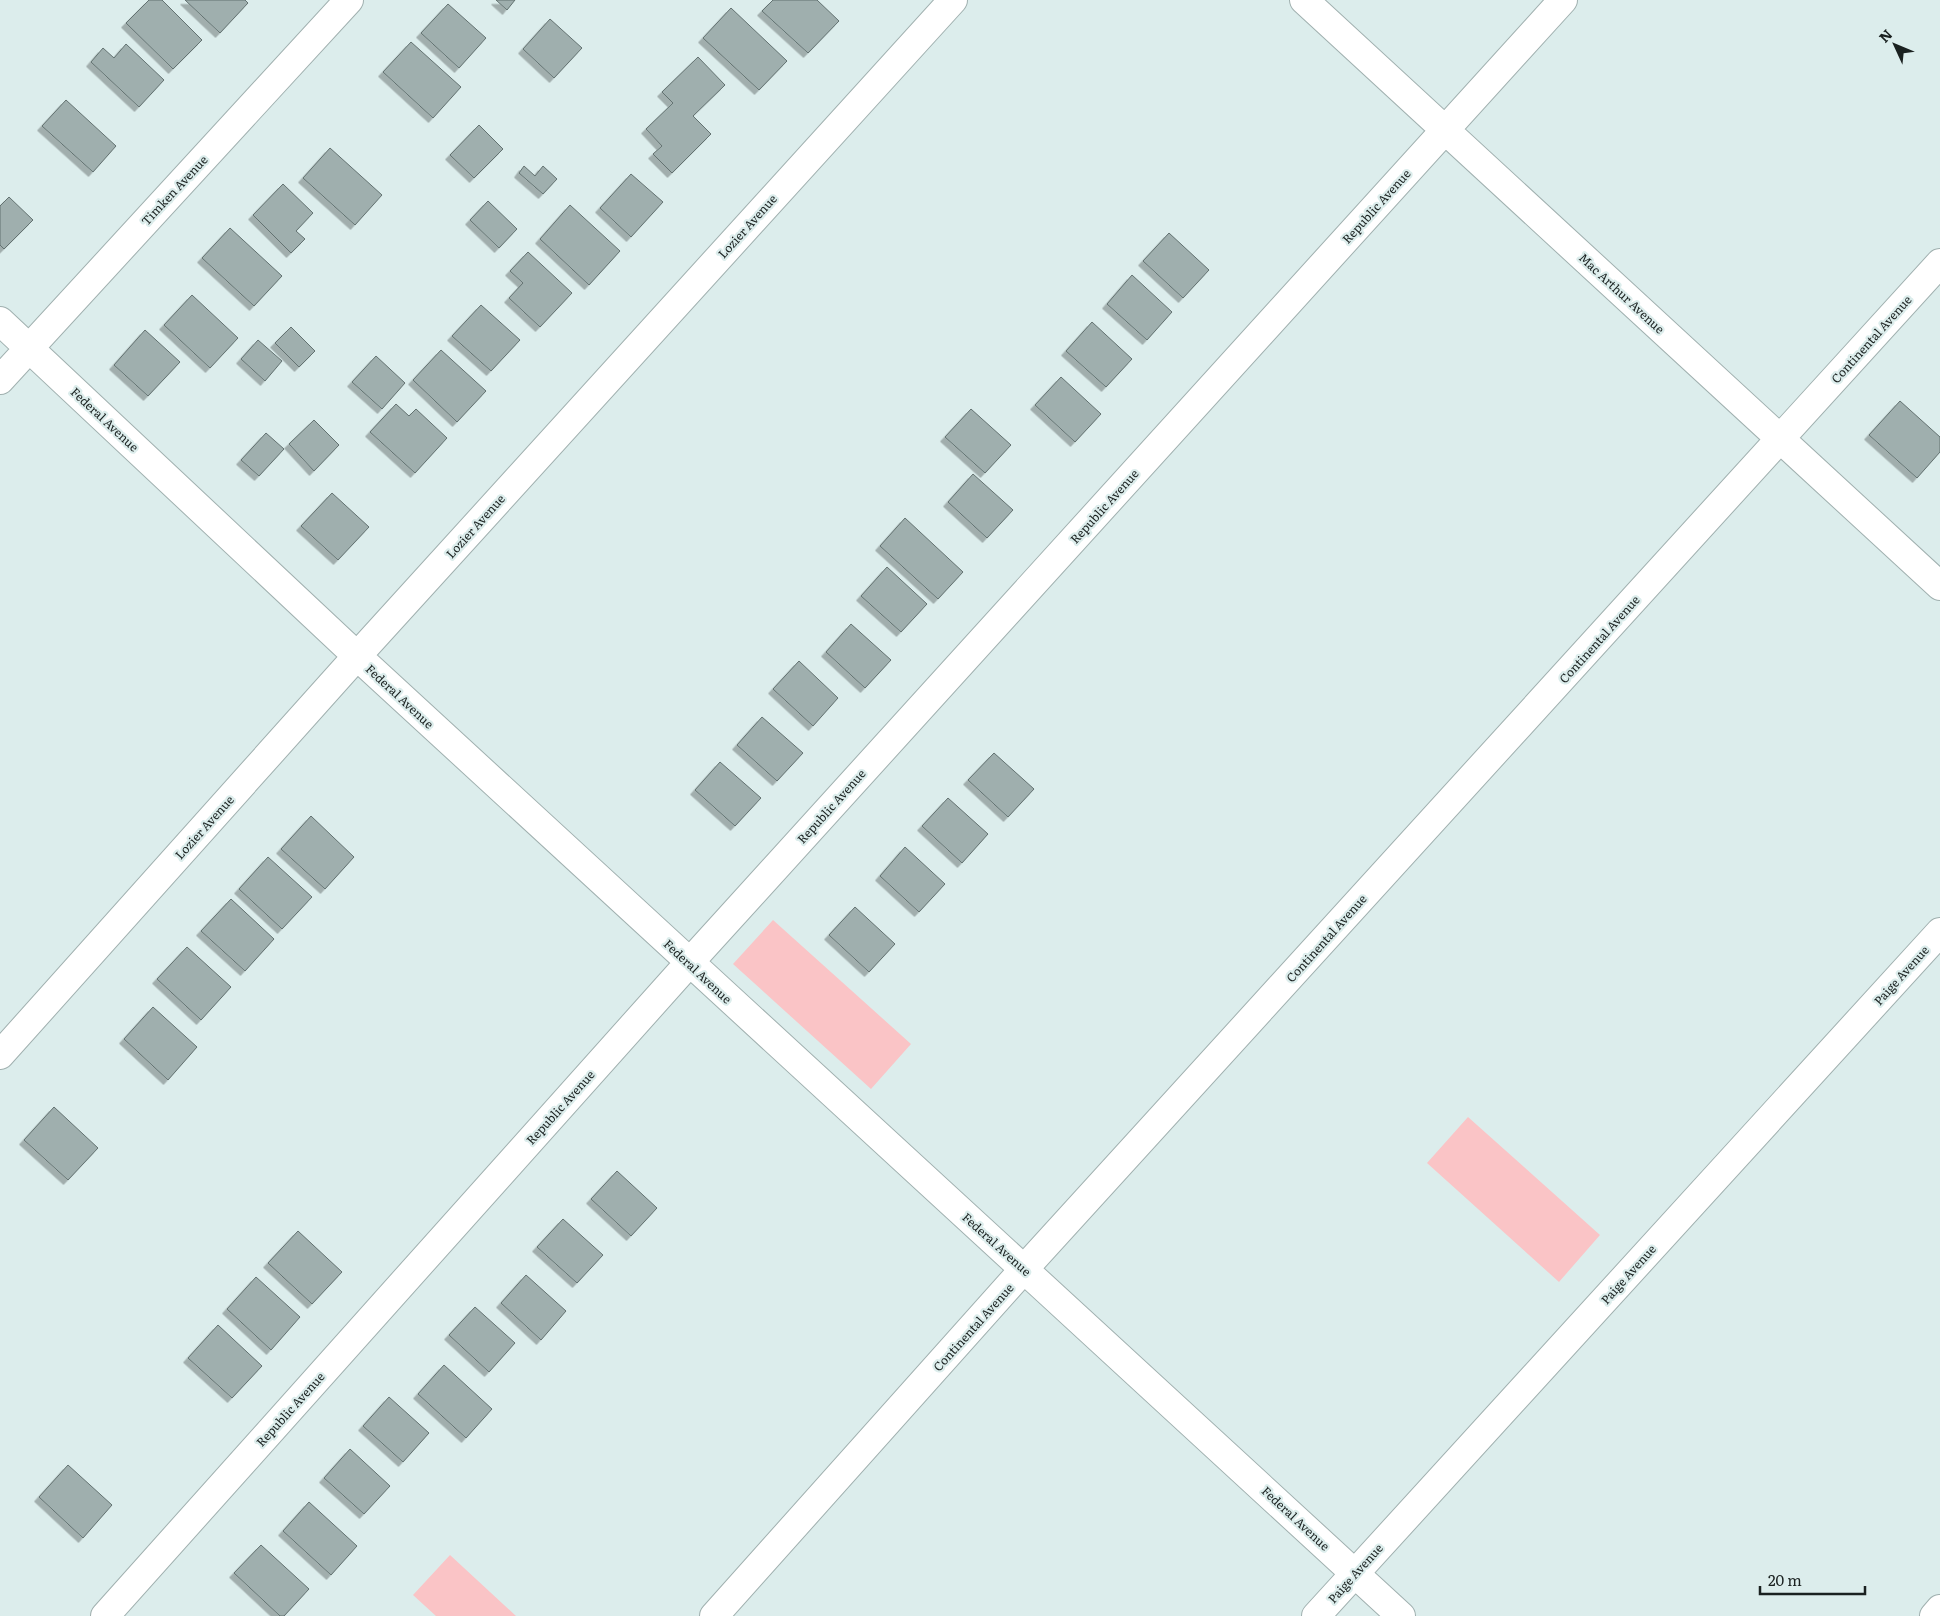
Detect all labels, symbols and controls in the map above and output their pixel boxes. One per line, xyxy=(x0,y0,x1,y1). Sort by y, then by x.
north arrow xyxy=(1870,20,1920,70)
text: N xyxy=(1874,24,1896,46)
street label: Timken Avenue xyxy=(137,151,211,229)
street label: Republic Avenue xyxy=(1338,165,1414,247)
street label: Lozier Avenue xyxy=(713,190,781,262)
street label: Mac Arthur Avenue xyxy=(1575,249,1669,337)
street label: Continental Avenue xyxy=(1826,291,1916,387)
street label: Federal Avenue xyxy=(67,383,143,455)
street label: Republic Avenue xyxy=(1066,465,1142,547)
street label: Lozier Avenue xyxy=(441,490,509,562)
street label: Continental Avenue xyxy=(1554,591,1644,687)
street label: Federal Avenue xyxy=(362,660,438,732)
street label: Republic Avenue xyxy=(793,765,869,847)
street label: Lozier Avenue xyxy=(170,791,238,863)
street label: Continental Avenue xyxy=(1281,890,1371,986)
street label: Federal Avenue xyxy=(660,935,736,1007)
street label: Paige Avenue xyxy=(1869,941,1933,1009)
street label: Republic Avenue xyxy=(522,1066,598,1148)
street label: Federal Avenue xyxy=(959,1208,1035,1280)
street label: Paige Avenue xyxy=(1596,1240,1660,1308)
street label: Continental Avenue xyxy=(928,1279,1018,1375)
street label: Republic Avenue xyxy=(252,1368,328,1450)
street label: Federal Avenue xyxy=(1258,1482,1334,1554)
street label: Paige Avenue xyxy=(1323,1539,1387,1607)
scale bar xyxy=(1760,1564,1865,1596)
text: 20 m xyxy=(1768,1568,1802,1591)

